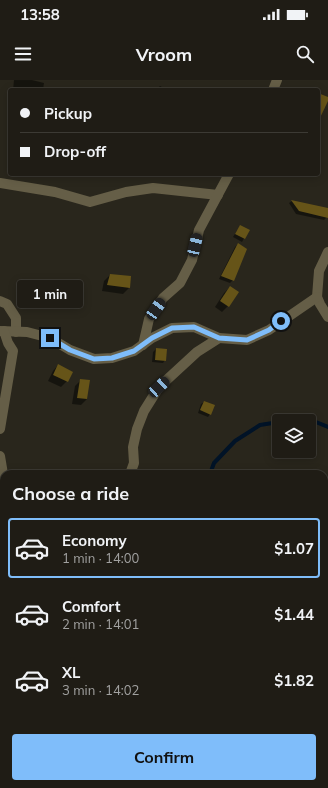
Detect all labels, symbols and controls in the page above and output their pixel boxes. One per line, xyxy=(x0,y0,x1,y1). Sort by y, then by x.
text: 13:58 xyxy=(20,5,60,24)
icon: menu xyxy=(12,43,34,65)
text: Vroom xyxy=(136,43,192,66)
icon: search xyxy=(294,43,316,65)
text: Pickup xyxy=(44,104,92,123)
text: Drop-off xyxy=(44,142,106,161)
car xyxy=(186,232,204,258)
callout: 1 min xyxy=(17,280,83,308)
text: 1 min xyxy=(33,286,67,302)
car xyxy=(144,296,168,322)
route start xyxy=(272,312,290,330)
route end xyxy=(41,329,59,347)
car xyxy=(146,374,172,400)
map controls xyxy=(272,414,316,458)
button: layers xyxy=(272,414,316,458)
text: Choose a ride xyxy=(12,482,129,505)
icon: car xyxy=(14,530,50,566)
text: Economy xyxy=(62,531,127,550)
text: $1.07 xyxy=(274,539,314,558)
text: 1 min · 14:00 xyxy=(62,550,139,566)
icon: car xyxy=(14,596,50,632)
text: Comfort xyxy=(62,597,120,616)
text: $1.44 xyxy=(274,605,314,624)
text: 2 min · 14:01 xyxy=(62,616,139,632)
icon: car xyxy=(14,662,50,698)
text: XL xyxy=(62,663,80,682)
text: $1.82 xyxy=(274,671,314,690)
text: 3 min · 14:02 xyxy=(62,682,139,698)
button: Confirm xyxy=(12,734,316,780)

